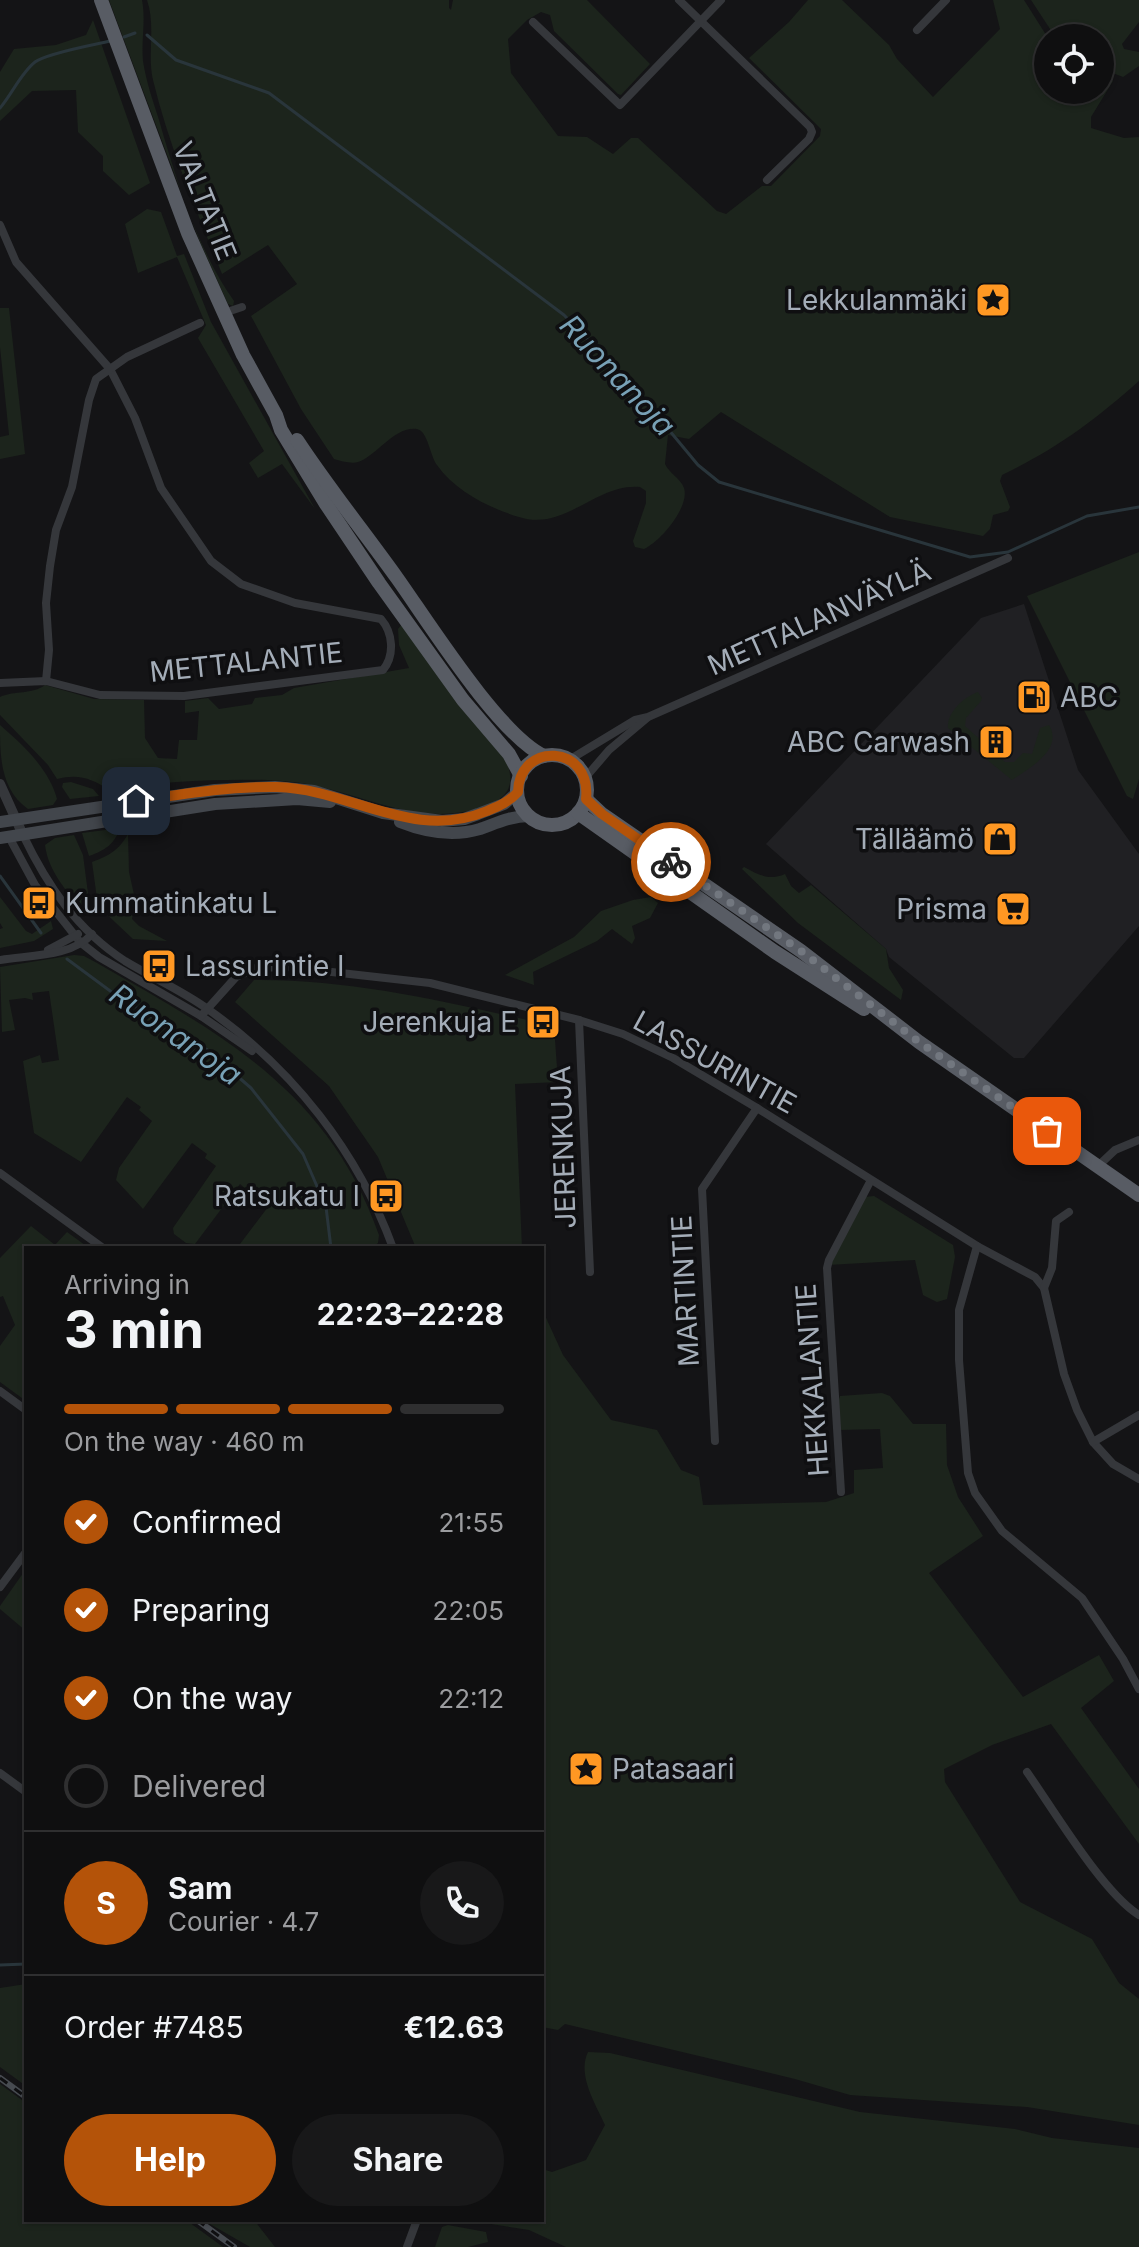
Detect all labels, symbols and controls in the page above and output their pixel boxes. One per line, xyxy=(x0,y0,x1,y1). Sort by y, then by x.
map controls xyxy=(1034,24,1114,104)
button: locate xyxy=(1034,24,1114,104)
street label: VALTATIE xyxy=(166,137,244,265)
place icon: Lekkulanmäki xyxy=(974,281,1012,319)
place label: Lekkulanmäki xyxy=(786,283,967,317)
water label: Ruonanoja xyxy=(553,307,683,443)
street label: METTALANVÄYLÄ xyxy=(702,554,936,682)
street label: METTALANTIE xyxy=(148,635,344,689)
fuel station icon: ABC xyxy=(1015,678,1053,716)
place label: ABC xyxy=(1060,680,1118,714)
building icon: ABC Carwash xyxy=(977,723,1015,761)
place label: ABC Carwash xyxy=(787,725,970,759)
pin xyxy=(102,767,170,835)
icon: home xyxy=(114,779,158,823)
shop icon: Tälläämö xyxy=(981,820,1019,858)
courier xyxy=(631,822,711,902)
place label: Tälläämö xyxy=(855,822,974,856)
icon: bike xyxy=(649,840,693,884)
bus stop icon: Kummatinkatu L xyxy=(20,884,58,922)
place label: Kummatinkatu L xyxy=(65,886,277,920)
supermarket icon: Prisma xyxy=(994,890,1032,928)
place label: Prisma xyxy=(896,892,987,926)
bus stop icon: Lassurintie I xyxy=(140,947,178,985)
place label: Lassurintie I xyxy=(185,949,345,983)
water label: Ruonanoja xyxy=(103,975,249,1093)
bus stop icon: Jerenkuja E xyxy=(524,1003,562,1041)
street label: LASSURINTIE xyxy=(628,1003,802,1121)
place label: Jerenkuja E xyxy=(363,1005,517,1039)
street label: JERENKUJA xyxy=(543,1065,583,1229)
pin xyxy=(1013,1097,1081,1165)
icon: bag xyxy=(1025,1109,1069,1153)
bus stop icon: Ratsukatu I xyxy=(367,1177,405,1215)
place label: Ratsukatu I xyxy=(214,1179,360,1213)
street label: MARTINTIE xyxy=(664,1214,706,1368)
text: Arriving in xyxy=(64,1269,190,1300)
street label: HEKKALANTIE xyxy=(788,1282,836,1478)
text: 22:23–22:28 xyxy=(317,1296,504,1332)
text: 3 min xyxy=(64,1298,204,1361)
text: On the way · 460 m xyxy=(64,1426,305,1457)
icon: check xyxy=(64,1500,108,1544)
text: Confirmed xyxy=(132,1504,282,1540)
text: 21:55 xyxy=(438,1507,504,1538)
icon: check xyxy=(64,1588,108,1632)
text: Preparing xyxy=(132,1592,270,1628)
text: 22:05 xyxy=(433,1595,504,1626)
icon: check xyxy=(64,1676,108,1720)
text: On the way xyxy=(132,1680,292,1716)
text: 22:12 xyxy=(438,1683,504,1714)
place icon: Patasaari xyxy=(567,1750,605,1788)
place label: Patasaari xyxy=(612,1752,735,1786)
text: Delivered xyxy=(132,1768,266,1804)
button: phone xyxy=(420,1861,504,1945)
text: Sam xyxy=(168,1870,232,1906)
text: S xyxy=(96,1885,116,1921)
text: Courier · 4.7 xyxy=(168,1906,319,1937)
text: Order #7485 xyxy=(64,2009,244,2045)
text: €12.63 xyxy=(404,2009,504,2045)
button: Help xyxy=(64,2114,276,2206)
button: Share xyxy=(292,2114,504,2206)

